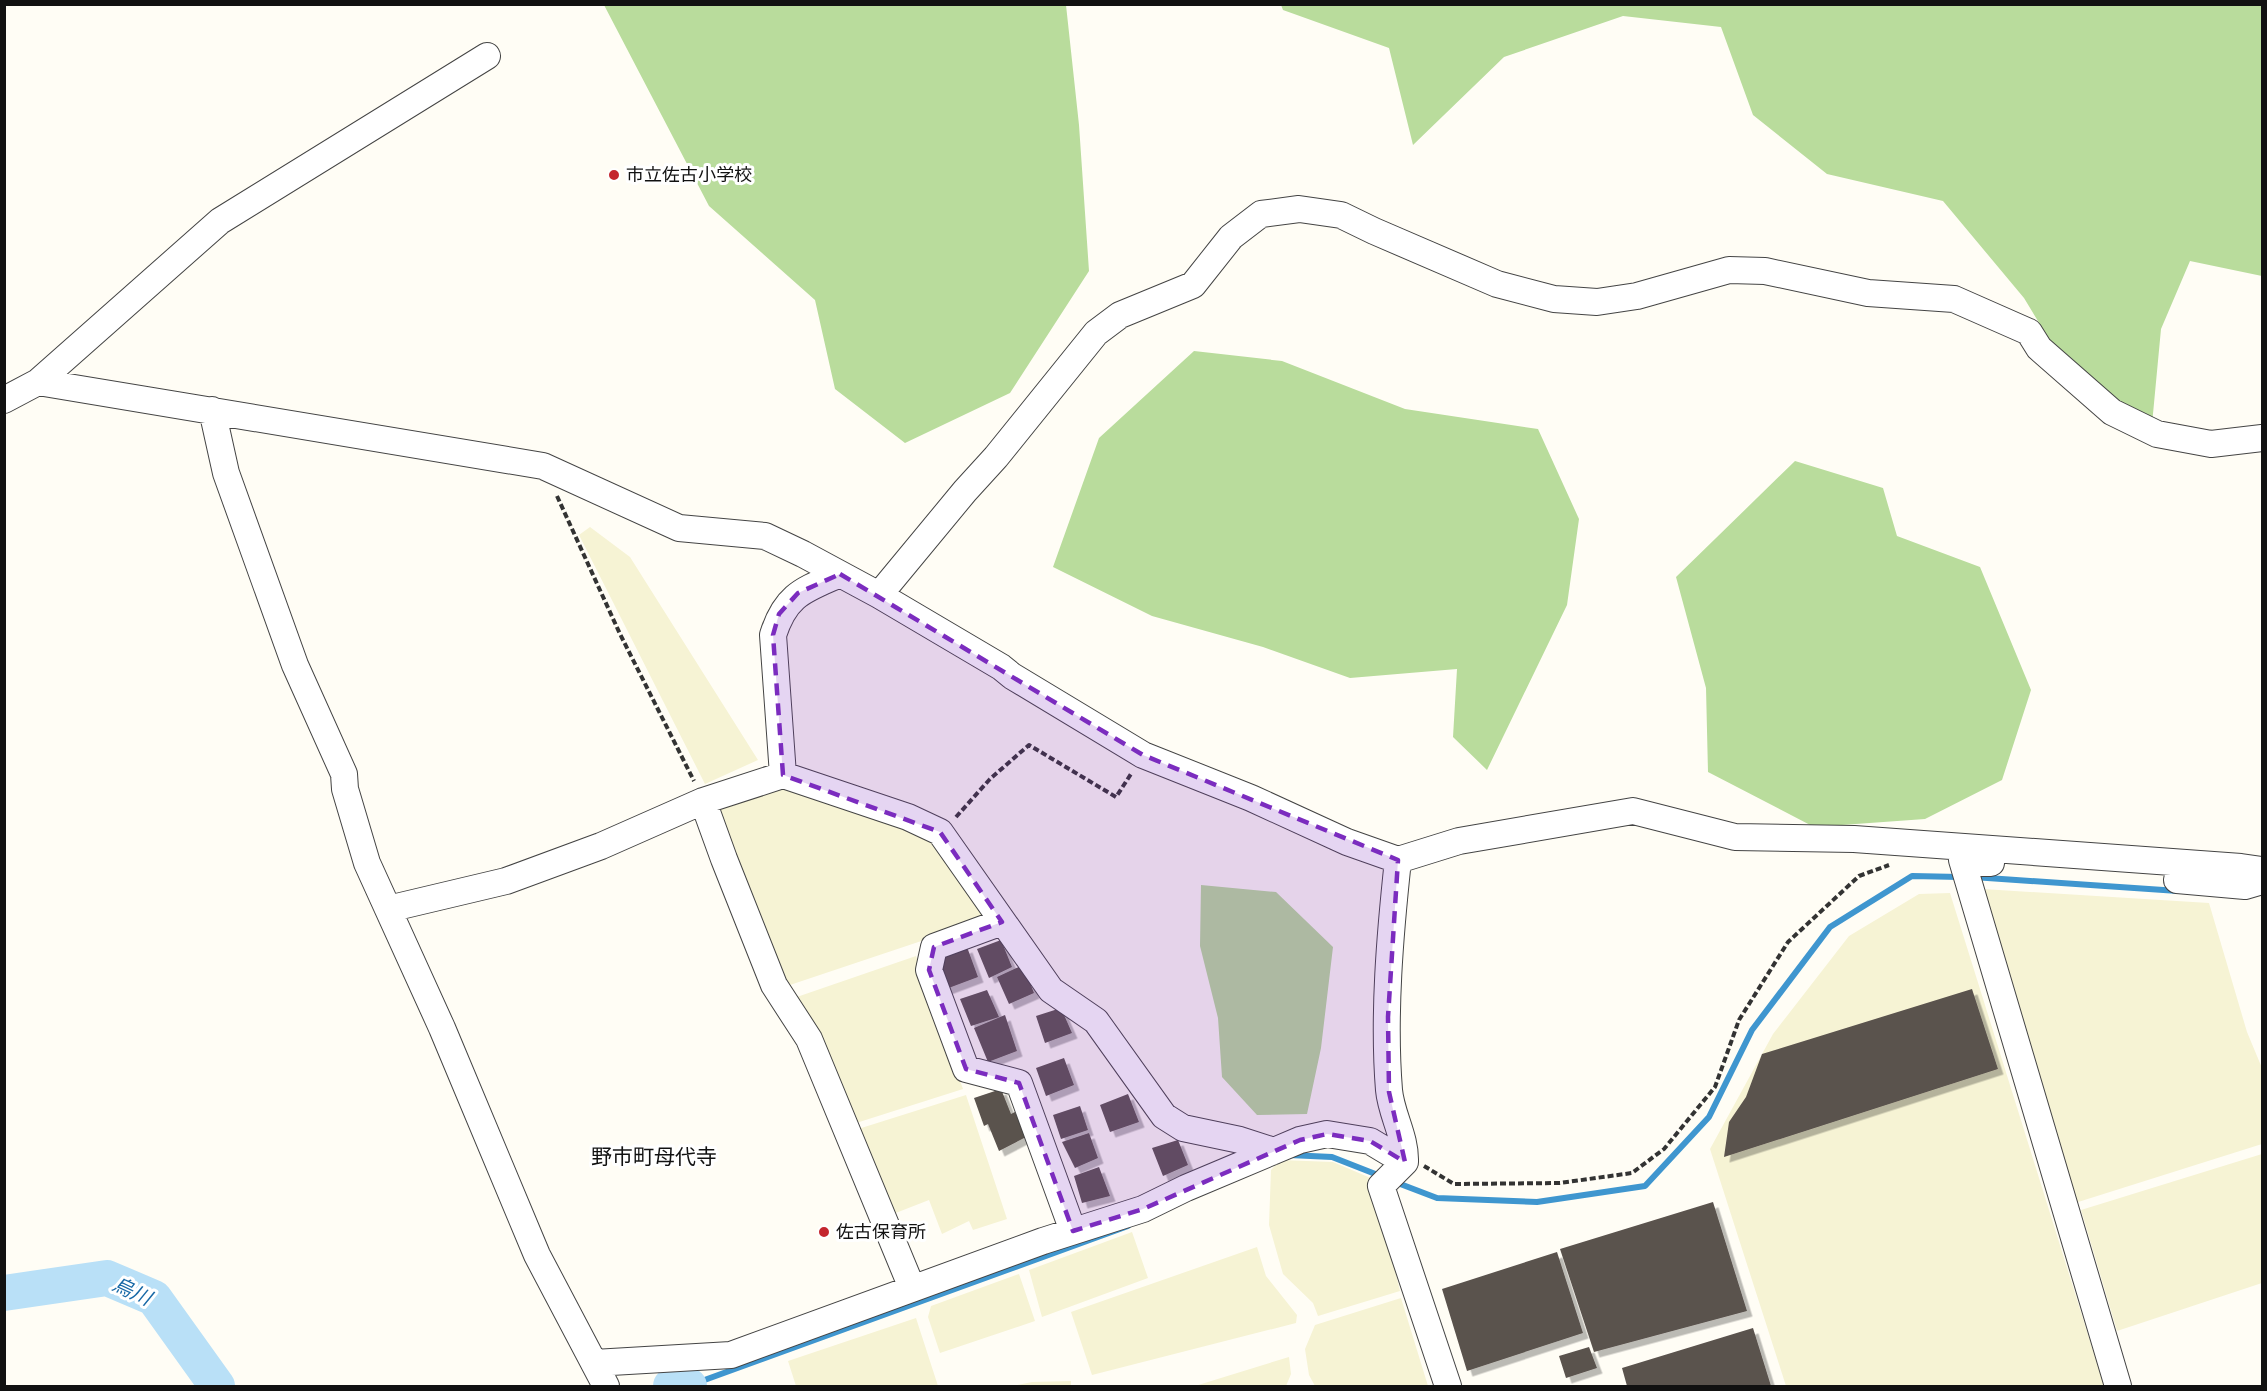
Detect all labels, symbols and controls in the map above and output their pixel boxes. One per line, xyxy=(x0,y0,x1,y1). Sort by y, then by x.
place label: 市立佐古小学校 xyxy=(626,164,752,186)
marker: 市立佐古小学校 xyxy=(607,168,621,182)
district label: 野市町母代寺 xyxy=(591,1144,717,1170)
place label: 佐古保育所 xyxy=(836,1221,926,1243)
marker: 佐古保育所 xyxy=(817,1225,831,1239)
water label: 烏川 xyxy=(109,1272,157,1311)

